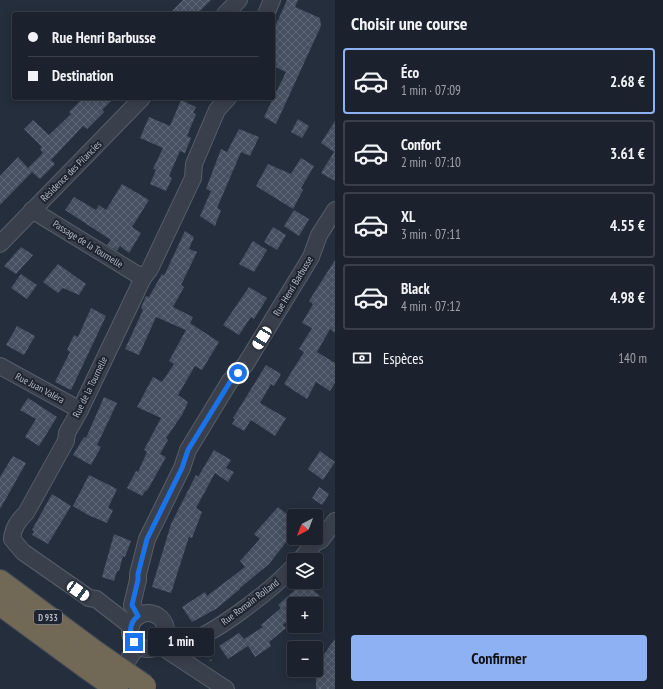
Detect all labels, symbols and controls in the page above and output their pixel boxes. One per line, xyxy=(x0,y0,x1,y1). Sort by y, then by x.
text: Choisir une course xyxy=(351,12,468,35)
text: Rue Henri Barbusse xyxy=(52,28,156,47)
icon: car xyxy=(353,63,389,99)
text: Éco xyxy=(401,63,419,82)
text: Destination xyxy=(52,66,114,85)
text: 2.68 € xyxy=(610,72,645,91)
text: 1 min · 07:09 xyxy=(401,82,461,99)
icon: car xyxy=(353,135,389,171)
text: Confort xyxy=(401,135,441,154)
street label: Résidence des Pilancies xyxy=(38,137,105,204)
text: 3.61 € xyxy=(610,144,645,163)
text: 2 min · 07:10 xyxy=(401,154,461,171)
icon: car xyxy=(353,207,389,243)
text: XL xyxy=(401,207,415,226)
text: 4.55 € xyxy=(610,216,645,235)
street label: Passage de la Tournelle xyxy=(50,217,126,271)
text: 3 min · 07:11 xyxy=(401,226,461,243)
street label: Rue Henri Barbusse xyxy=(270,254,316,318)
icon: car xyxy=(353,279,389,315)
text: Black xyxy=(401,279,430,298)
text: 4.98 € xyxy=(610,288,645,307)
text: 4 min · 07:12 xyxy=(401,298,461,315)
car xyxy=(251,325,273,351)
icon: cash xyxy=(351,347,373,369)
text: Espèces xyxy=(383,349,423,368)
text: 140 m xyxy=(618,350,647,367)
street label: Rue de la Tournelle xyxy=(70,354,110,420)
route start xyxy=(229,364,247,382)
street label: Rue Juan Valéra xyxy=(13,370,67,406)
north arrow xyxy=(287,509,323,545)
map controls xyxy=(287,509,323,677)
button: layers xyxy=(287,553,323,589)
street label: Rue Romain Rolland xyxy=(218,576,282,628)
car xyxy=(65,579,91,603)
button: + xyxy=(287,597,323,633)
road number: D 933 xyxy=(34,610,62,624)
callout: 1 min xyxy=(148,628,214,656)
route end xyxy=(125,633,143,651)
text: 1 min xyxy=(168,633,194,650)
button: Confirmer xyxy=(351,635,647,681)
button: − xyxy=(287,641,323,677)

